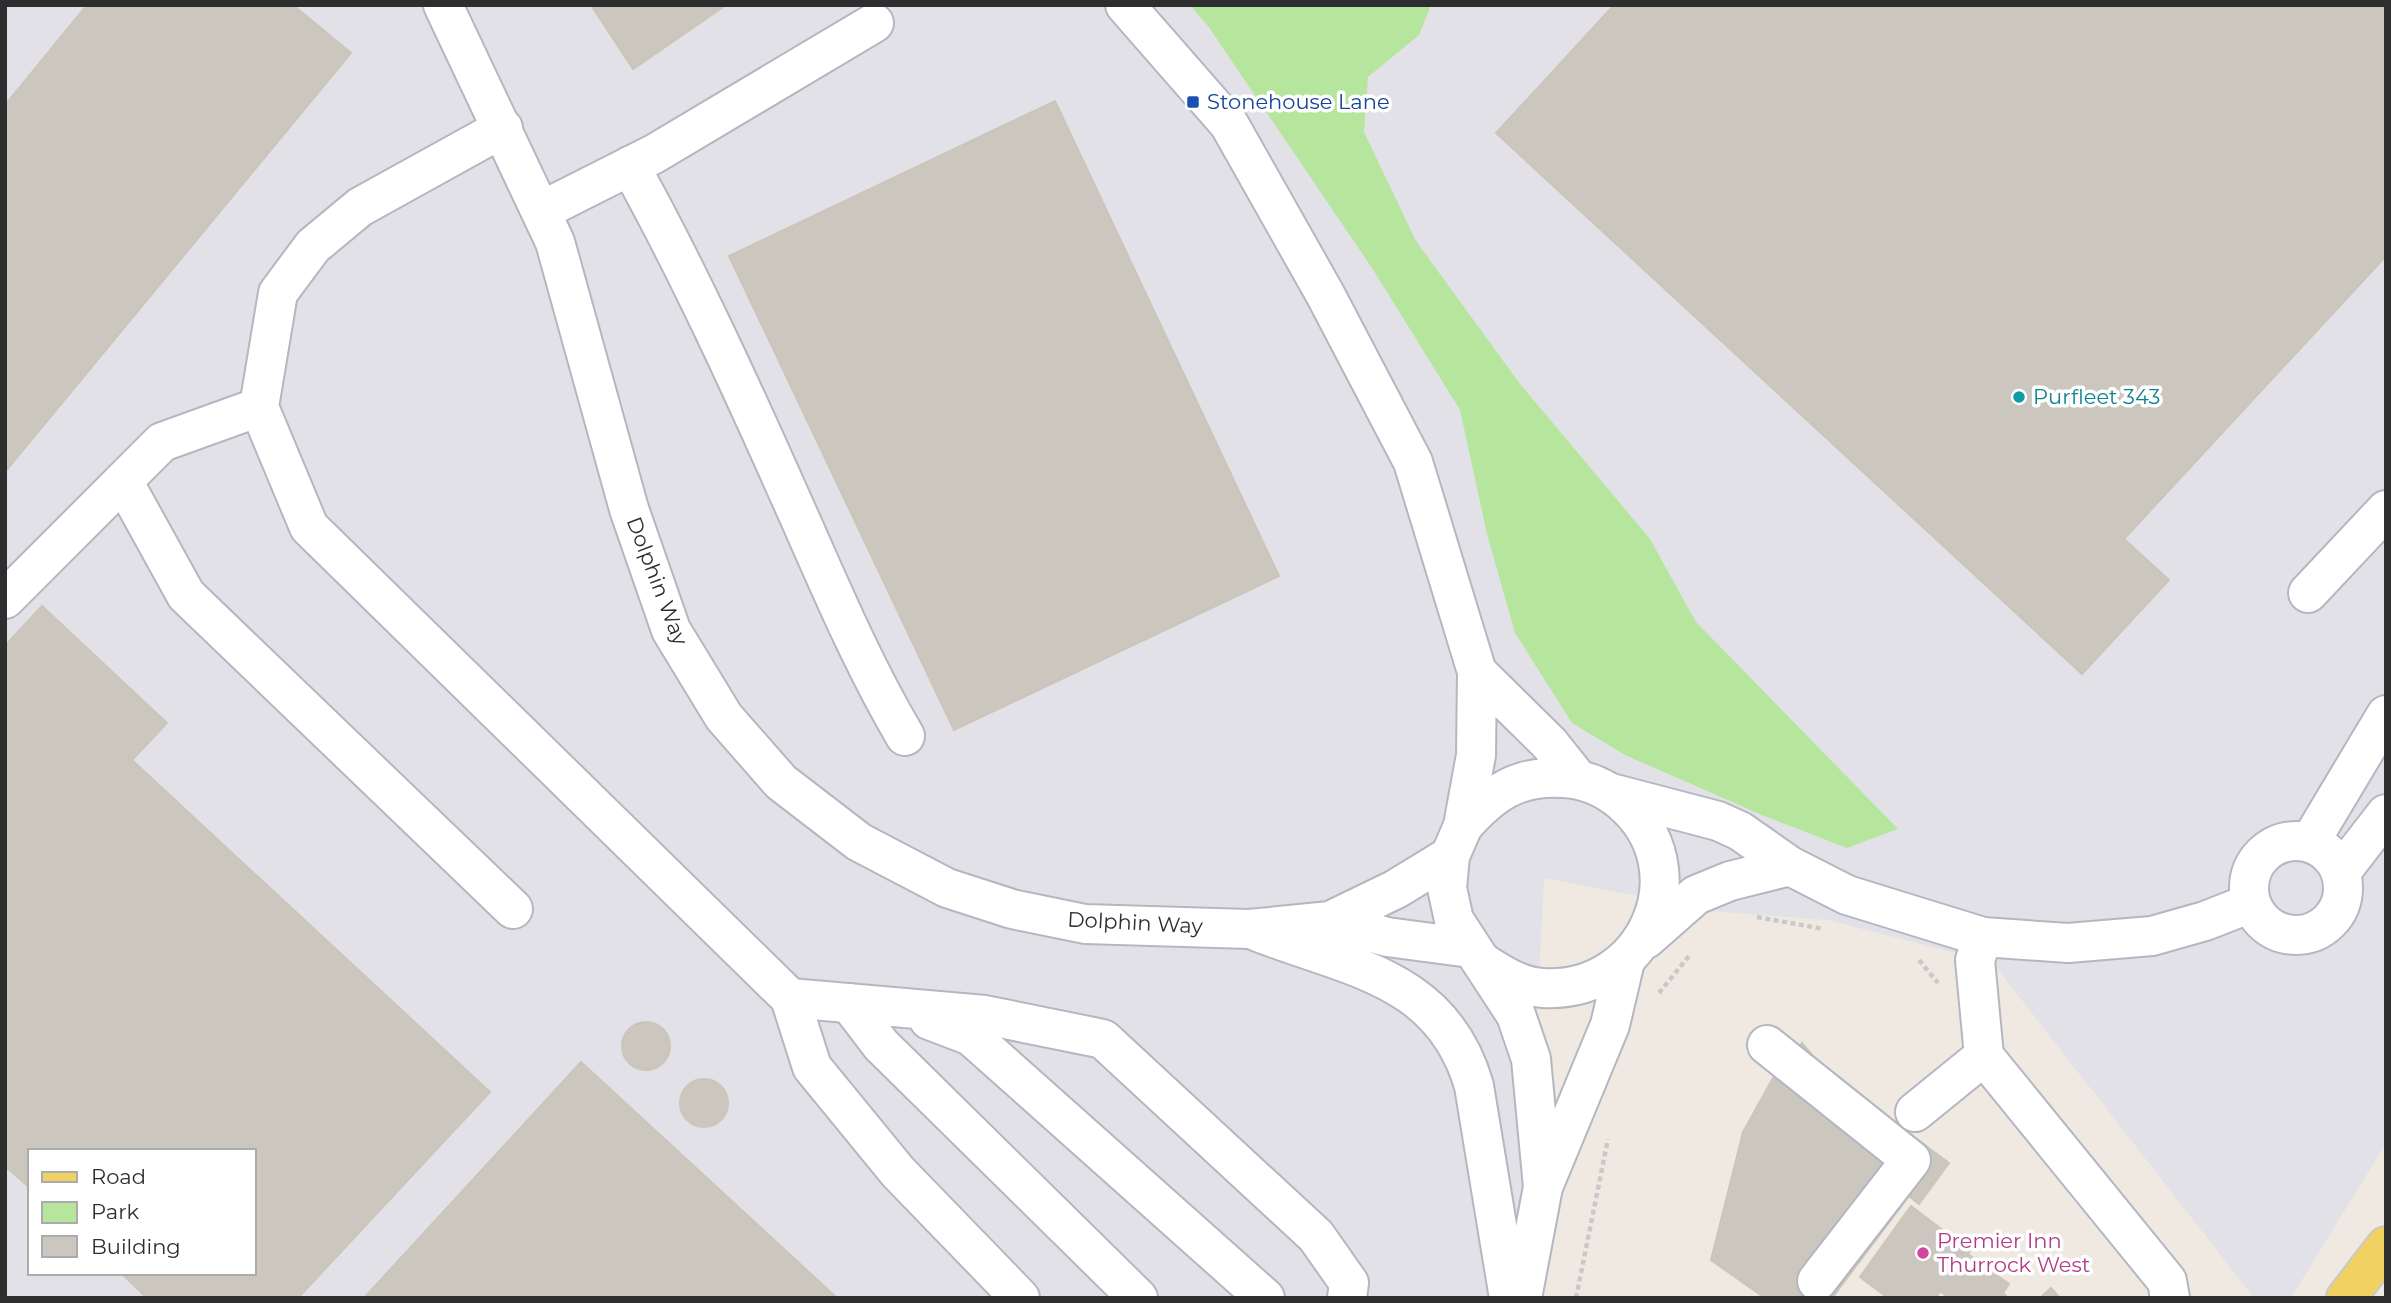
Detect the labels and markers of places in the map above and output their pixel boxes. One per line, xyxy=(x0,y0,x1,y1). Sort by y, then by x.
place label: Stonehouse Lane xyxy=(1207,89,1390,114)
marker: Stonehouse Lane xyxy=(1185,94,1201,110)
place label: Purfleet 343 xyxy=(2033,384,2160,409)
marker: Purfleet 343 xyxy=(2011,389,2027,405)
place label: Premier Inn Thurrock West xyxy=(1937,1228,2090,1277)
marker: Premier Inn Thurrock West xyxy=(1915,1245,1931,1261)

